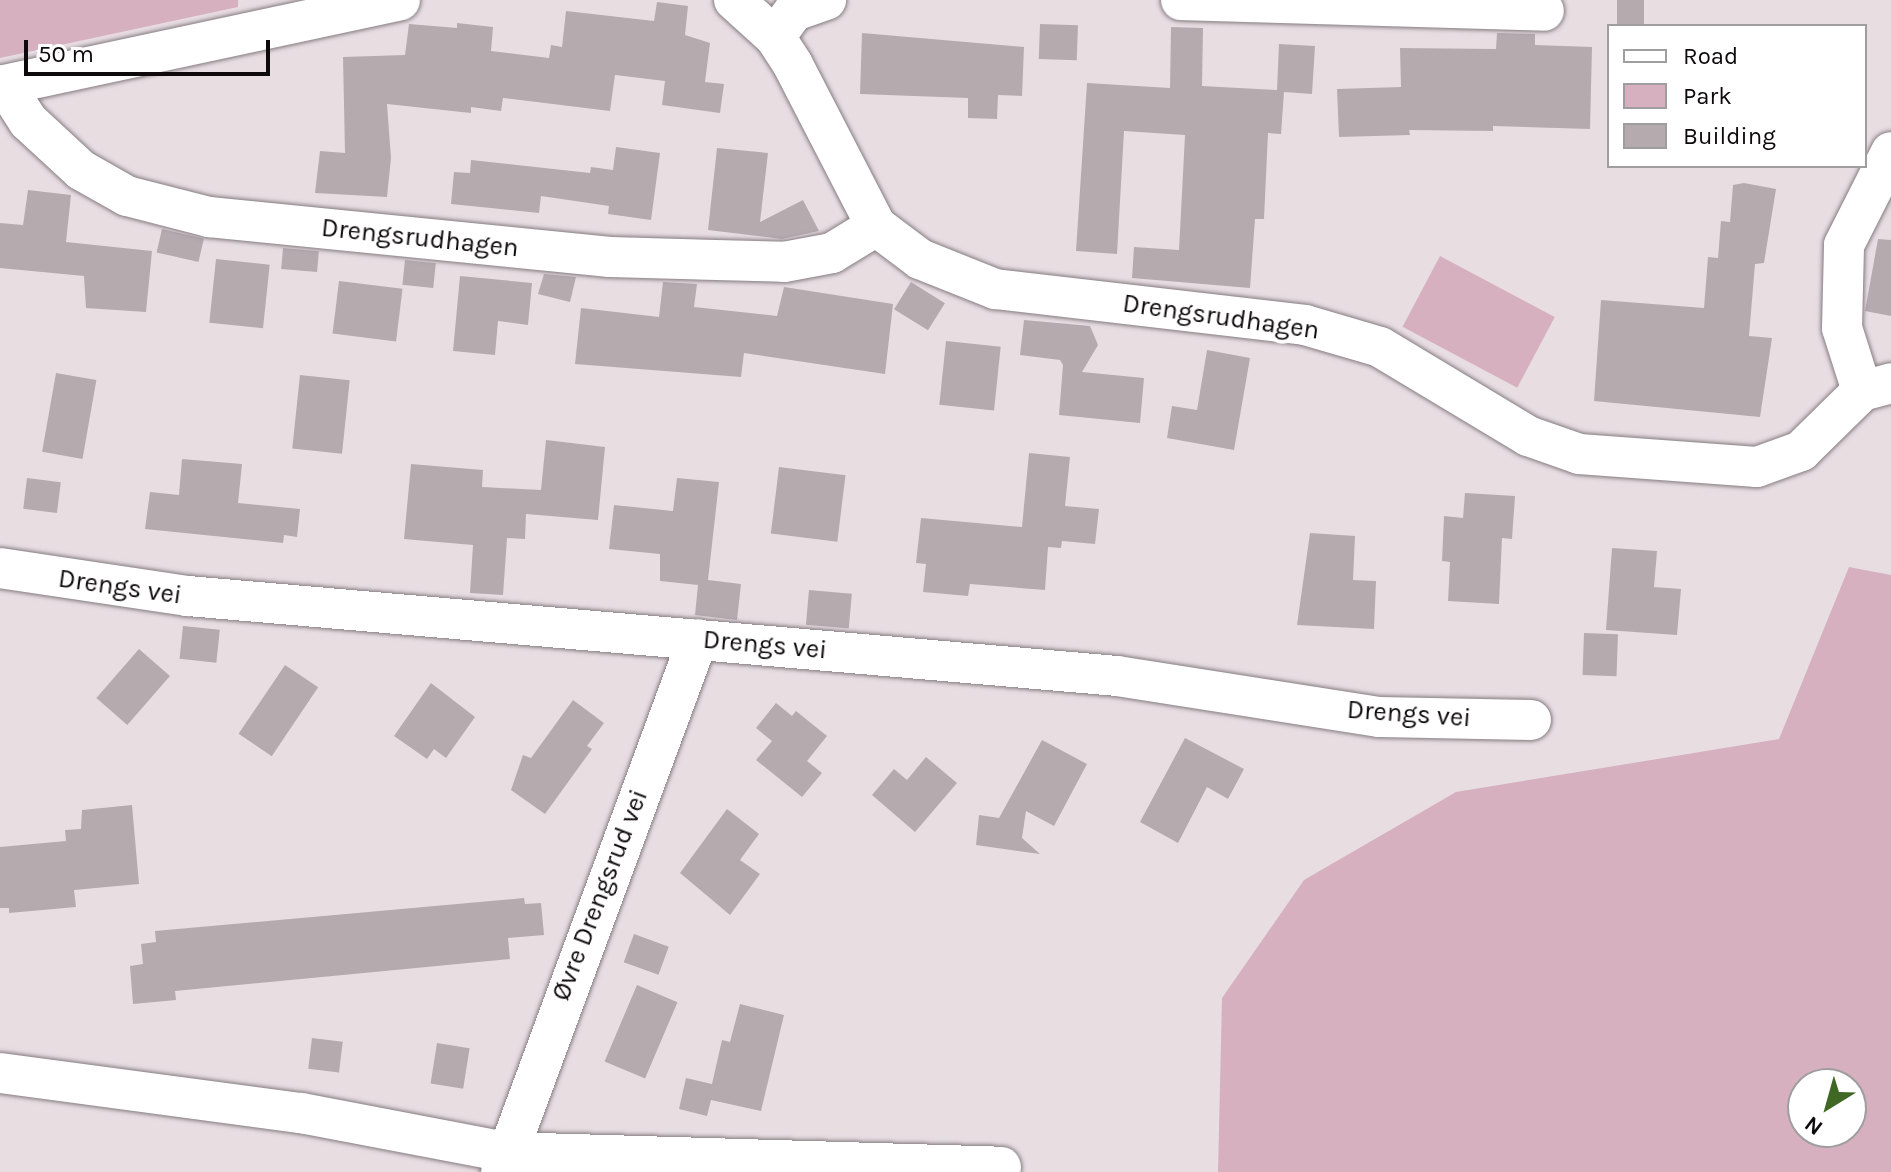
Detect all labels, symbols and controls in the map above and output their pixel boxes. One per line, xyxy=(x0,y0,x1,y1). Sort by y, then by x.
scale bar xyxy=(28,24,274,74)
legend xyxy=(1607,24,1867,168)
text: 50 m xyxy=(38,40,94,68)
text: Road xyxy=(1683,42,1738,70)
text: Park xyxy=(1683,82,1732,110)
text: Building xyxy=(1683,122,1776,150)
street label: Drengsrudhagen xyxy=(320,212,520,264)
street label: Drengsrudhagen xyxy=(1121,288,1321,346)
street label: Drengs vei xyxy=(56,563,184,611)
street label: Drengs vei xyxy=(702,624,828,666)
street label: Drengs vei xyxy=(1346,694,1472,734)
street label: Øvre Drengsrud vei xyxy=(545,785,655,1005)
north arrow xyxy=(1787,1068,1867,1148)
text: N xyxy=(1800,1110,1828,1141)

